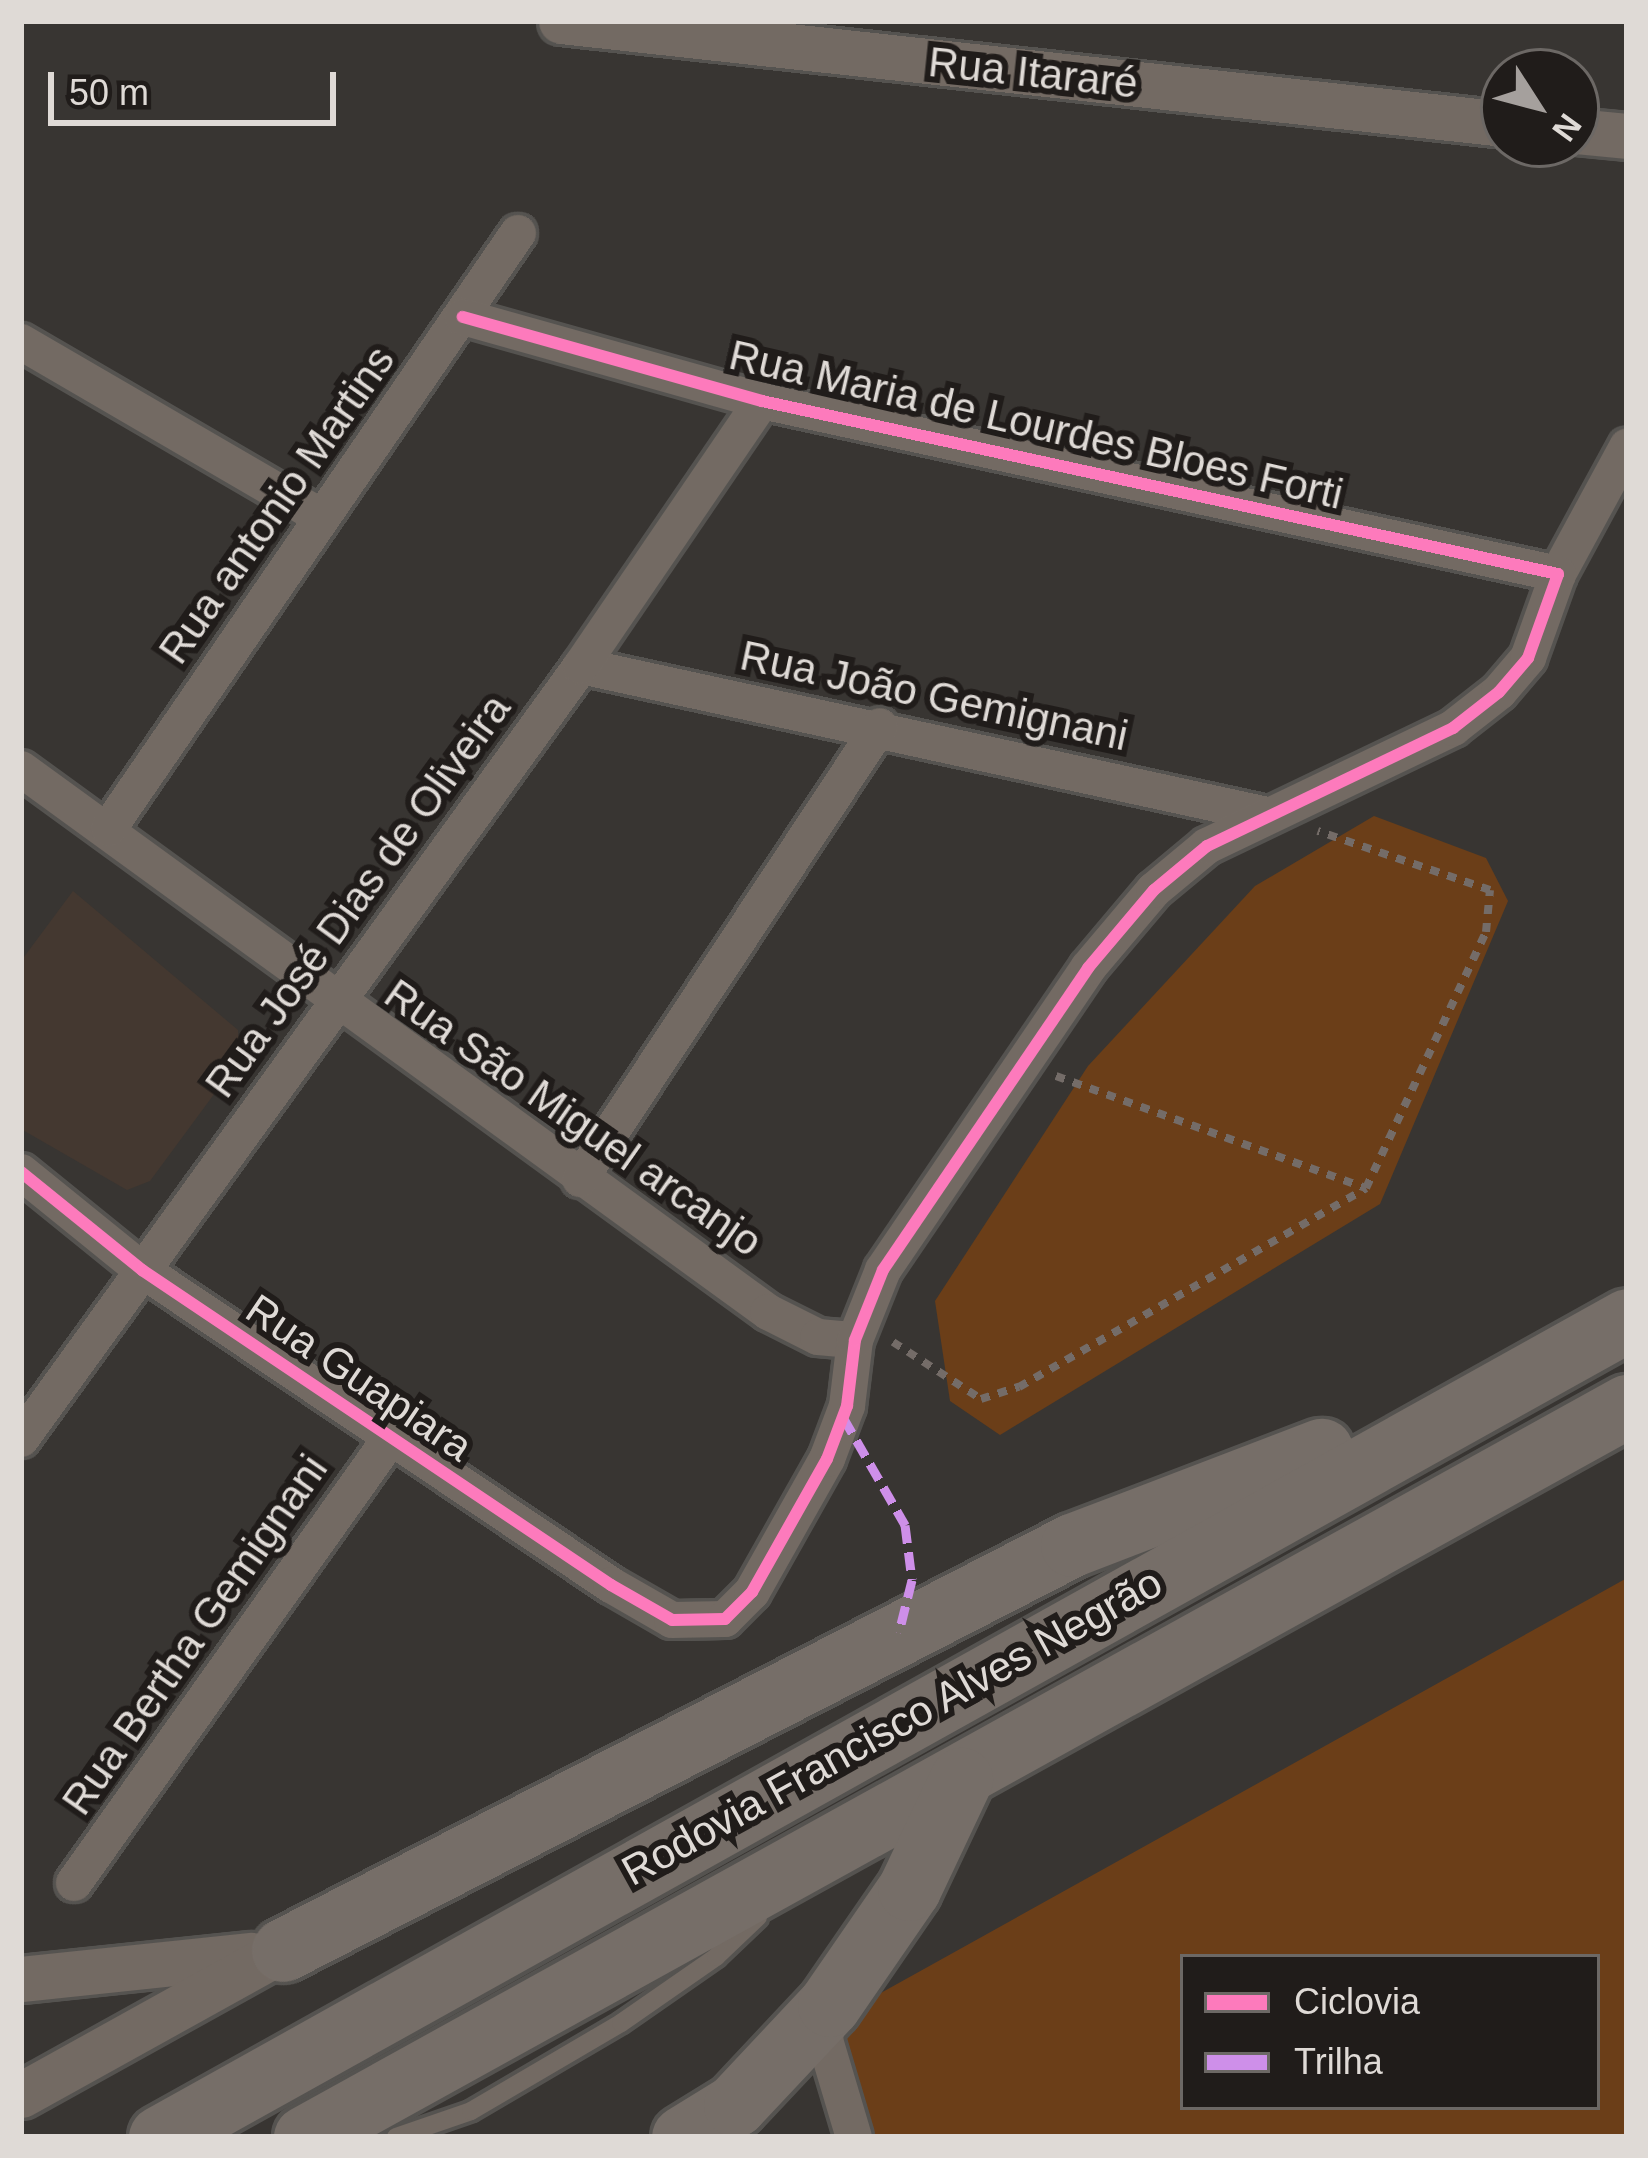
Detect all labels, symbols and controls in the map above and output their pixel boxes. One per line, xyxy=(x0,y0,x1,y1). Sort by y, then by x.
street label: Rua Itararé xyxy=(926,37,1140,109)
scale bar xyxy=(54,48,342,122)
north arrow xyxy=(1480,48,1600,168)
text: 50 m xyxy=(69,72,149,113)
text: N xyxy=(1545,107,1589,148)
street label: Rua Maria de Lourdes Bloes Forti xyxy=(724,330,1348,520)
street label: Rua antonio Martins xyxy=(149,337,405,673)
street label: Rua João Gemignani xyxy=(736,630,1132,762)
street label: Rua José Dias de Oliveira xyxy=(195,685,521,1107)
street label: Rua São Miguel arcanjo xyxy=(375,969,771,1267)
street label: Rua Guapiara xyxy=(237,1284,481,1472)
street label: Rua Bertha Gemignani xyxy=(52,1446,338,1824)
street label: Rodovia Francisco Alves Negrão xyxy=(612,1557,1172,1897)
legend xyxy=(1180,1954,1600,2110)
text: Ciclovia xyxy=(1294,1981,1420,2022)
text: Trilha xyxy=(1294,2041,1383,2082)

